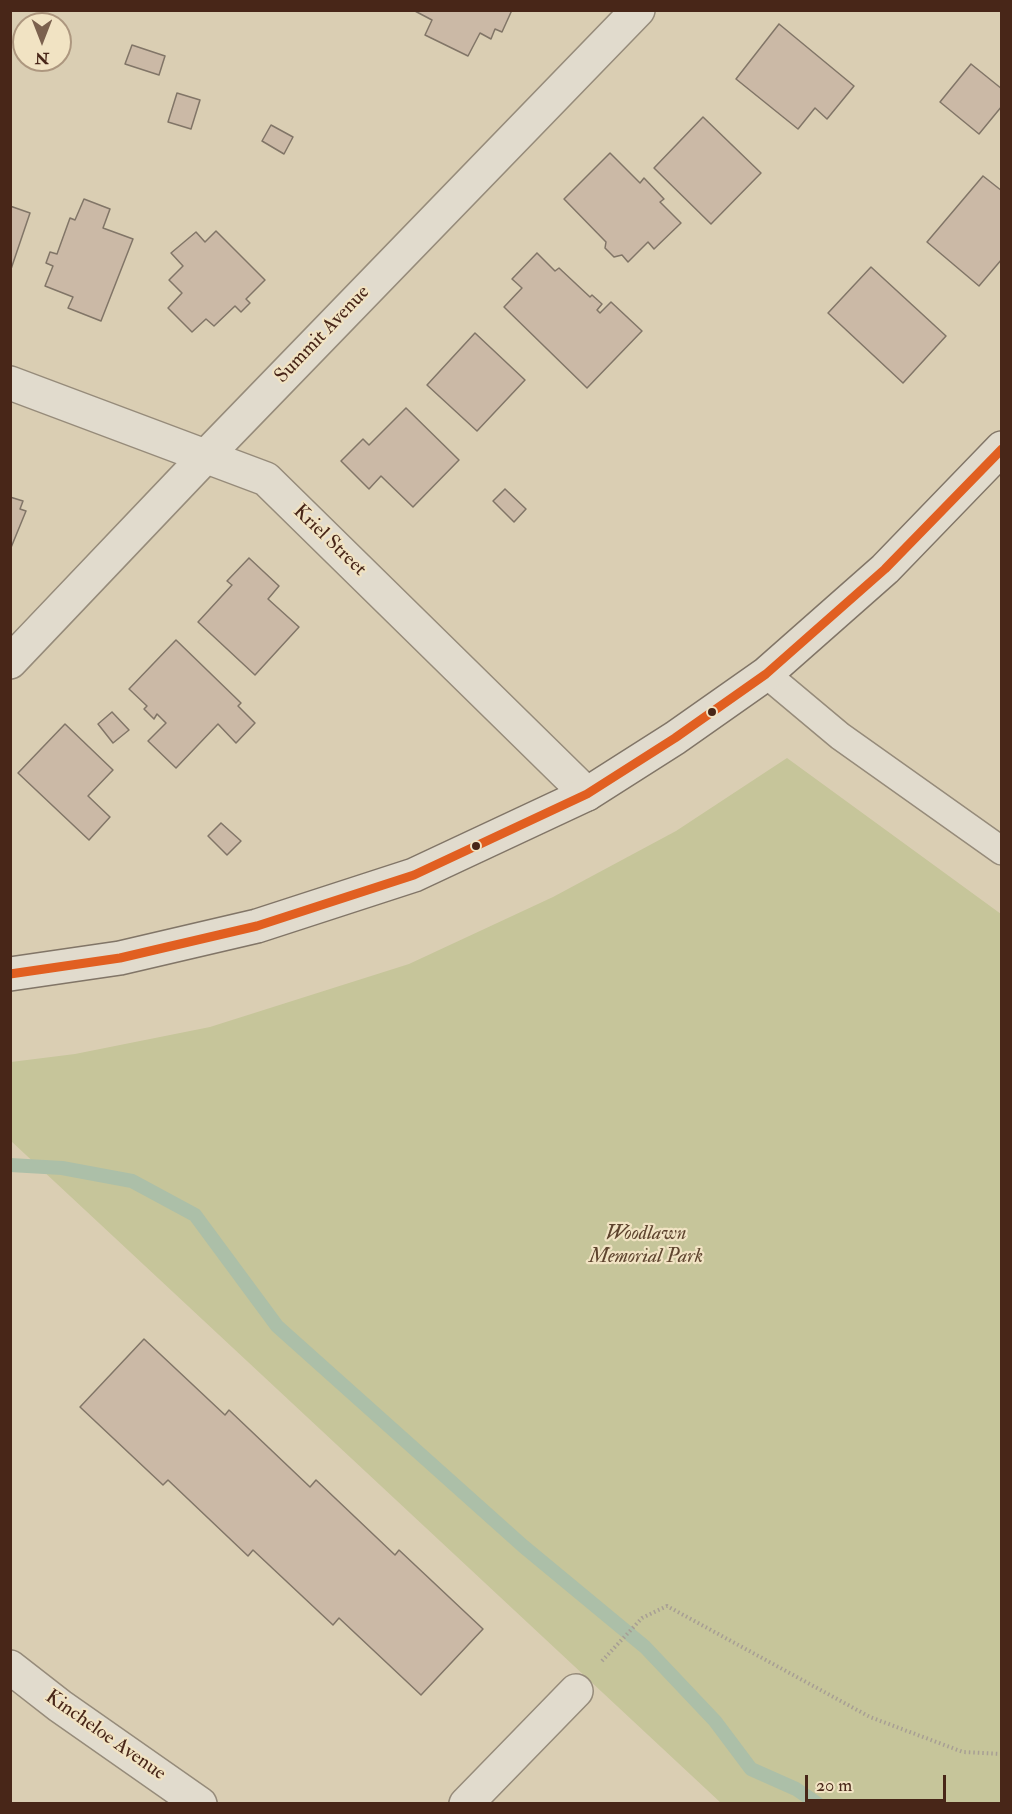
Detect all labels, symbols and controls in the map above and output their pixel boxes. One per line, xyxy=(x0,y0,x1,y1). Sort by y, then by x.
north arrow xyxy=(12,12,72,72)
text: N xyxy=(35,48,49,68)
street label: Summit Avenue xyxy=(271,281,375,389)
street label: Kriel Street xyxy=(287,500,371,582)
unlabelled marker xyxy=(706,706,718,718)
unlabelled marker xyxy=(470,840,482,852)
park label: Woodlawn Memorial Park xyxy=(589,1223,703,1270)
street label: Kincheloe Avenue xyxy=(40,1686,170,1786)
scale bar xyxy=(808,1763,949,1801)
text: 20 m xyxy=(816,1774,852,1797)

